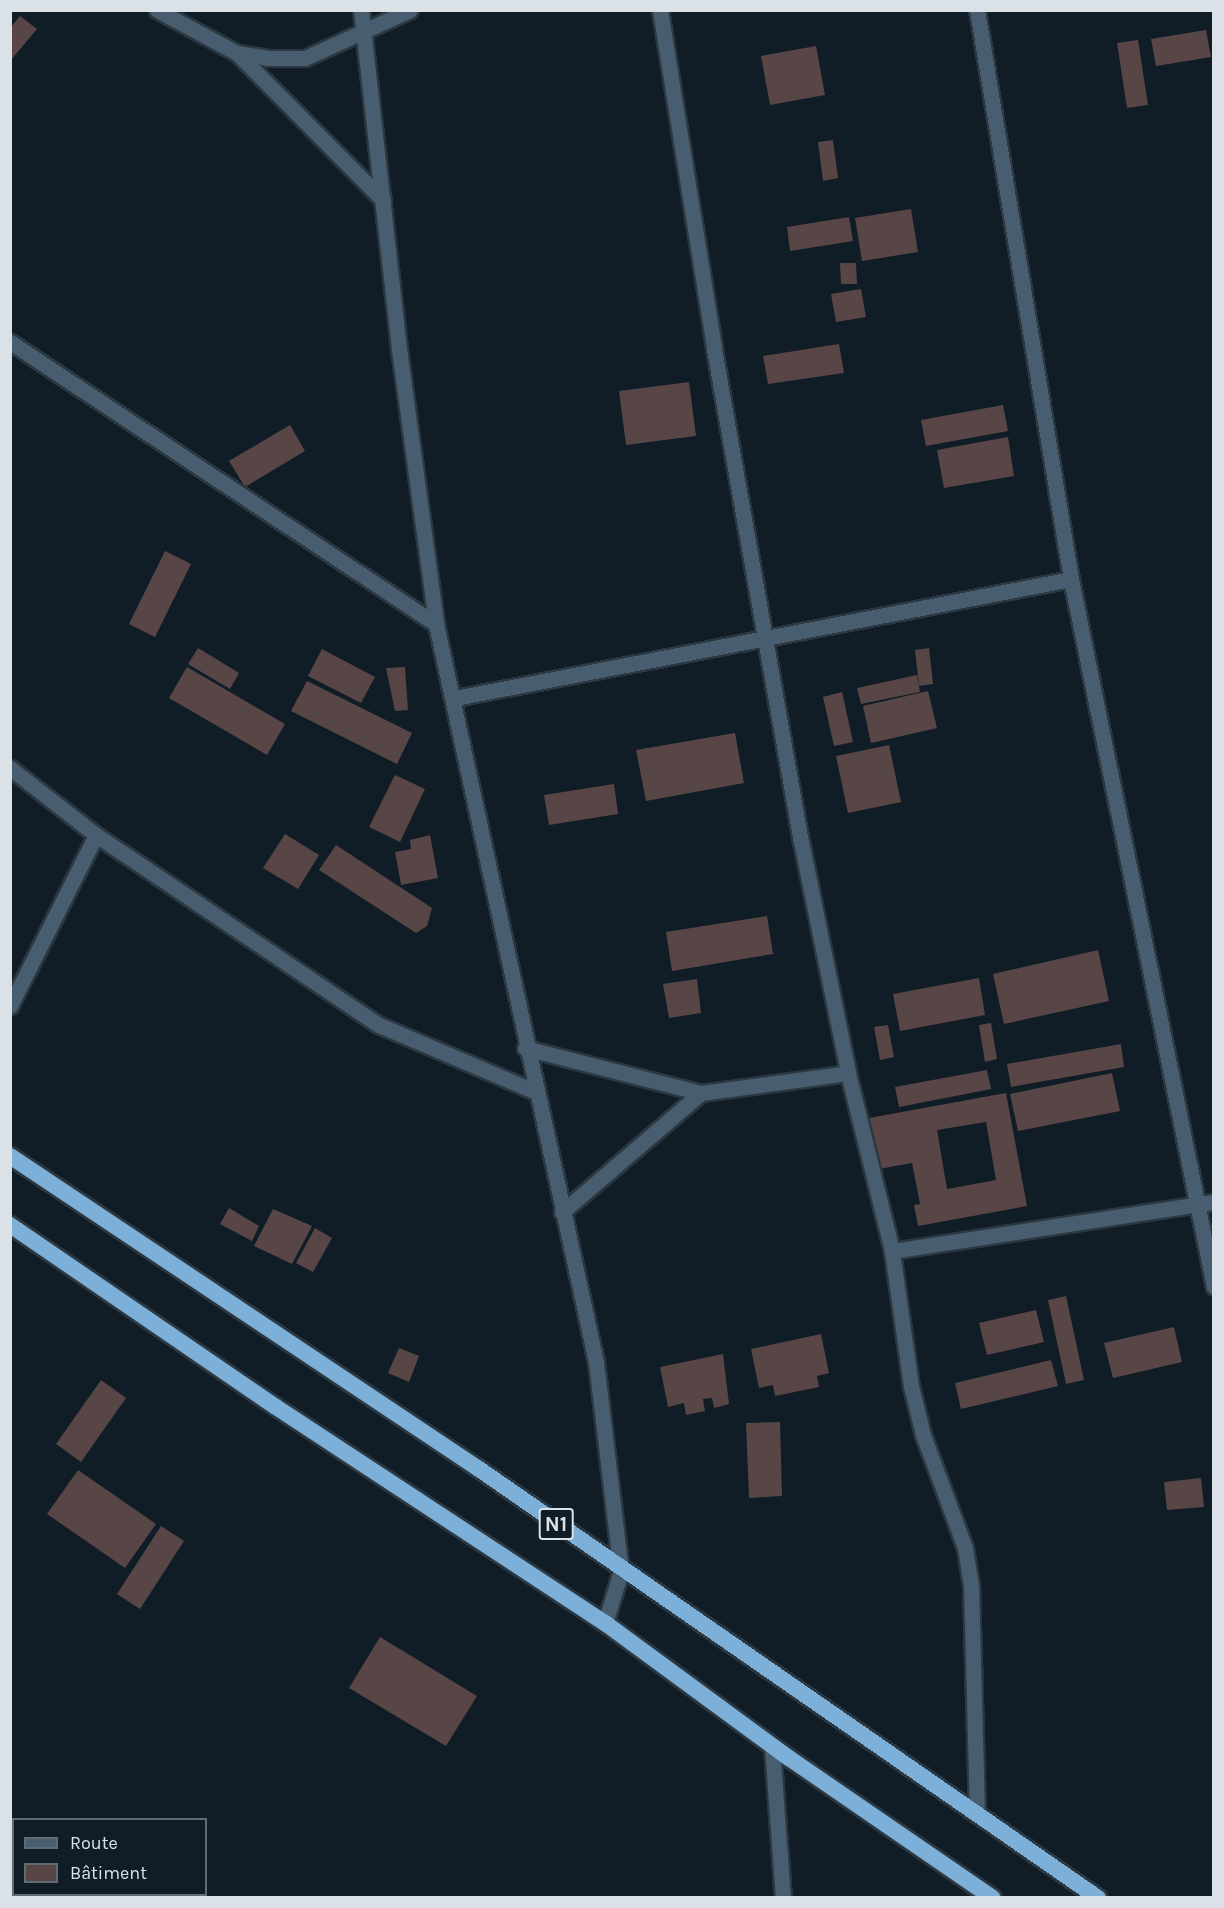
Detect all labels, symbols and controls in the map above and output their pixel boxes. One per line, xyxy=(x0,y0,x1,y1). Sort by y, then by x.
road number: N1 xyxy=(538,1506,574,1542)
legend xyxy=(12,1818,207,1896)
text: Route xyxy=(70,1832,118,1854)
text: Bâtiment xyxy=(70,1862,147,1884)

